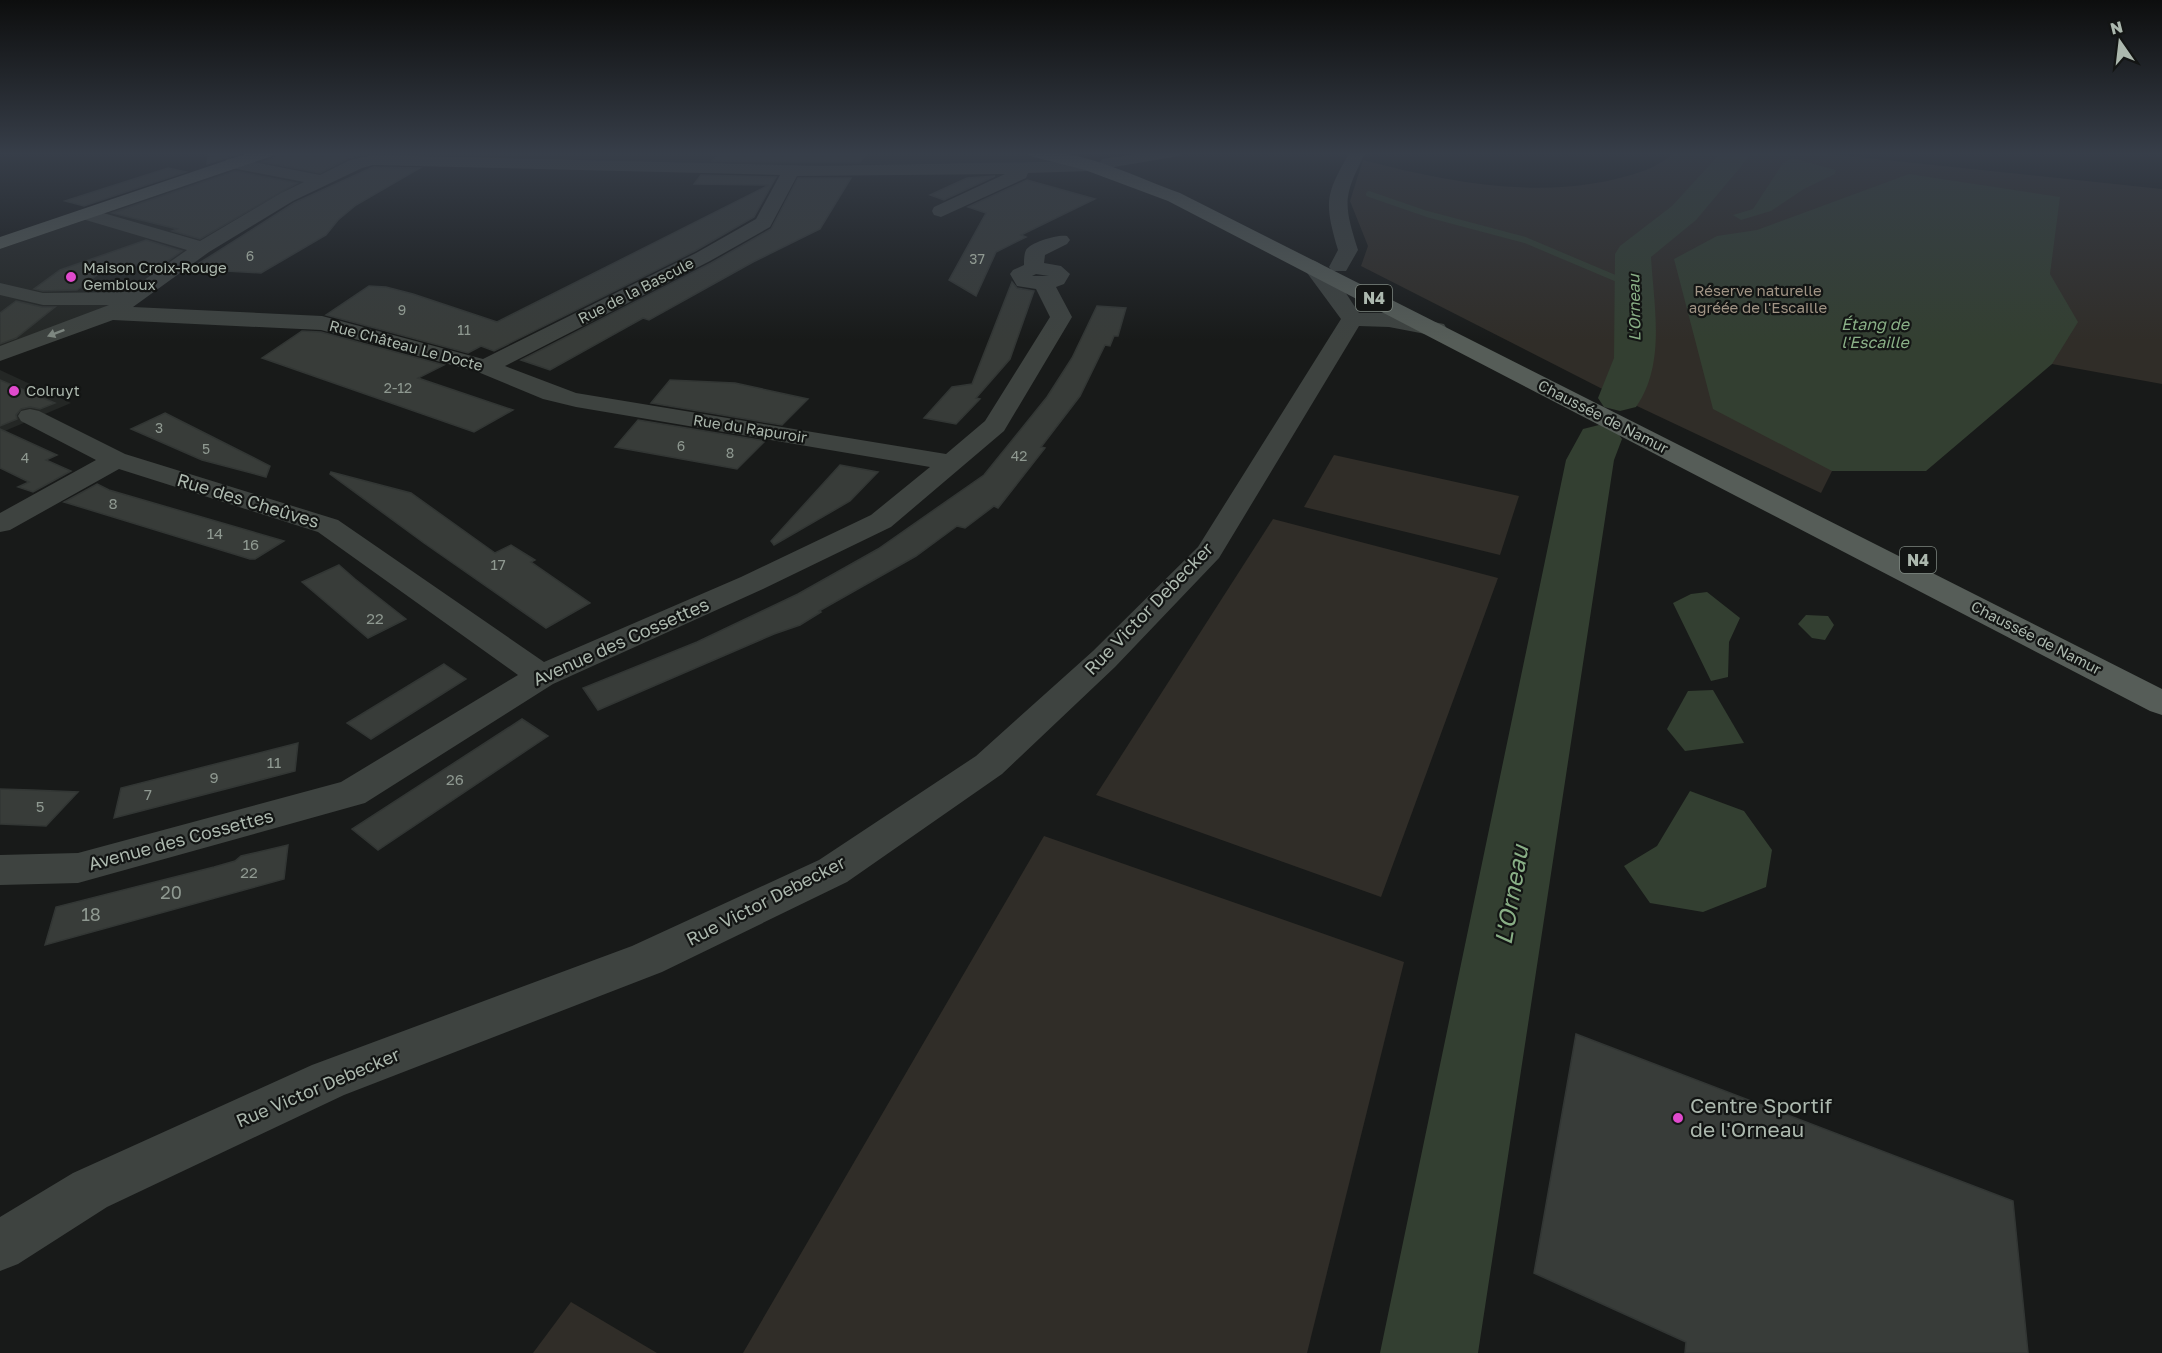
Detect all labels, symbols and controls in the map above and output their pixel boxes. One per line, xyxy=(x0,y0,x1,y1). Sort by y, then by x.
north arrow xyxy=(2090,12,2150,72)
text: N xyxy=(2108,16,2125,39)
house number: 6 xyxy=(246,247,254,264)
house number: 37 xyxy=(969,250,985,267)
street label: Rue de la Bascule xyxy=(575,253,697,327)
place label: Maison Croix-Rouge Gembloux xyxy=(83,258,227,293)
marker: Maison Croix-Rouge Gembloux xyxy=(64,270,78,284)
water label: L'Orneau xyxy=(1623,273,1645,342)
park label: Réserve naturelle agréée de l'Escaille xyxy=(1689,281,1827,316)
road number: N4 xyxy=(1356,285,1392,311)
house number: 9 xyxy=(398,301,406,318)
water label: Étang de l'Escaille xyxy=(1841,314,1911,352)
street label: Rue Château Le Docte xyxy=(327,316,485,374)
house number: 11 xyxy=(457,321,471,338)
one-way arrow xyxy=(47,329,65,339)
street label: Chaussée de Namur xyxy=(1535,375,1672,457)
house number: 2-12 xyxy=(384,379,412,396)
place label: Colruyt xyxy=(26,381,80,399)
marker: Colruyt xyxy=(7,384,21,398)
street label: Rue du Rapuroir xyxy=(692,410,808,446)
house number: 3 xyxy=(155,419,163,436)
house number: 6 xyxy=(677,437,685,454)
house number: 5 xyxy=(202,440,210,457)
house number: 8 xyxy=(726,444,734,461)
house number: 42 xyxy=(1011,447,1027,464)
house number: 4 xyxy=(21,449,29,466)
street label: Rue des Cheûves xyxy=(174,468,322,532)
house number: 8 xyxy=(108,494,118,512)
house number: 14 xyxy=(207,524,223,542)
house number: 16 xyxy=(243,535,259,553)
street label: Rue Victor Debecker xyxy=(1079,538,1217,679)
road number: N4 xyxy=(1900,547,1936,573)
house number: 17 xyxy=(490,555,506,573)
street label: Avenue des Cossettes xyxy=(529,592,712,690)
street label: Chaussée de Namur xyxy=(1968,596,2105,678)
house number: 22 xyxy=(366,609,384,627)
house number: 11 xyxy=(267,753,281,771)
house number: 9 xyxy=(209,768,219,786)
house number: 26 xyxy=(446,770,464,788)
house number: 7 xyxy=(144,785,152,803)
house number: 5 xyxy=(36,797,44,815)
street label: Avenue des Cossettes xyxy=(86,804,276,874)
water label: L'Orneau xyxy=(1488,841,1534,947)
street label: Rue Victor Debecker xyxy=(682,850,849,950)
house number: 22 xyxy=(240,863,258,881)
house number: 20 xyxy=(160,881,182,903)
house number: 18 xyxy=(81,903,101,925)
street label: Rue Victor Debecker xyxy=(233,1043,403,1132)
place label: Centre Sportif de l'Orneau xyxy=(1690,1092,1833,1142)
marker: Centre Sportif de l'Orneau xyxy=(1671,1111,1685,1125)

